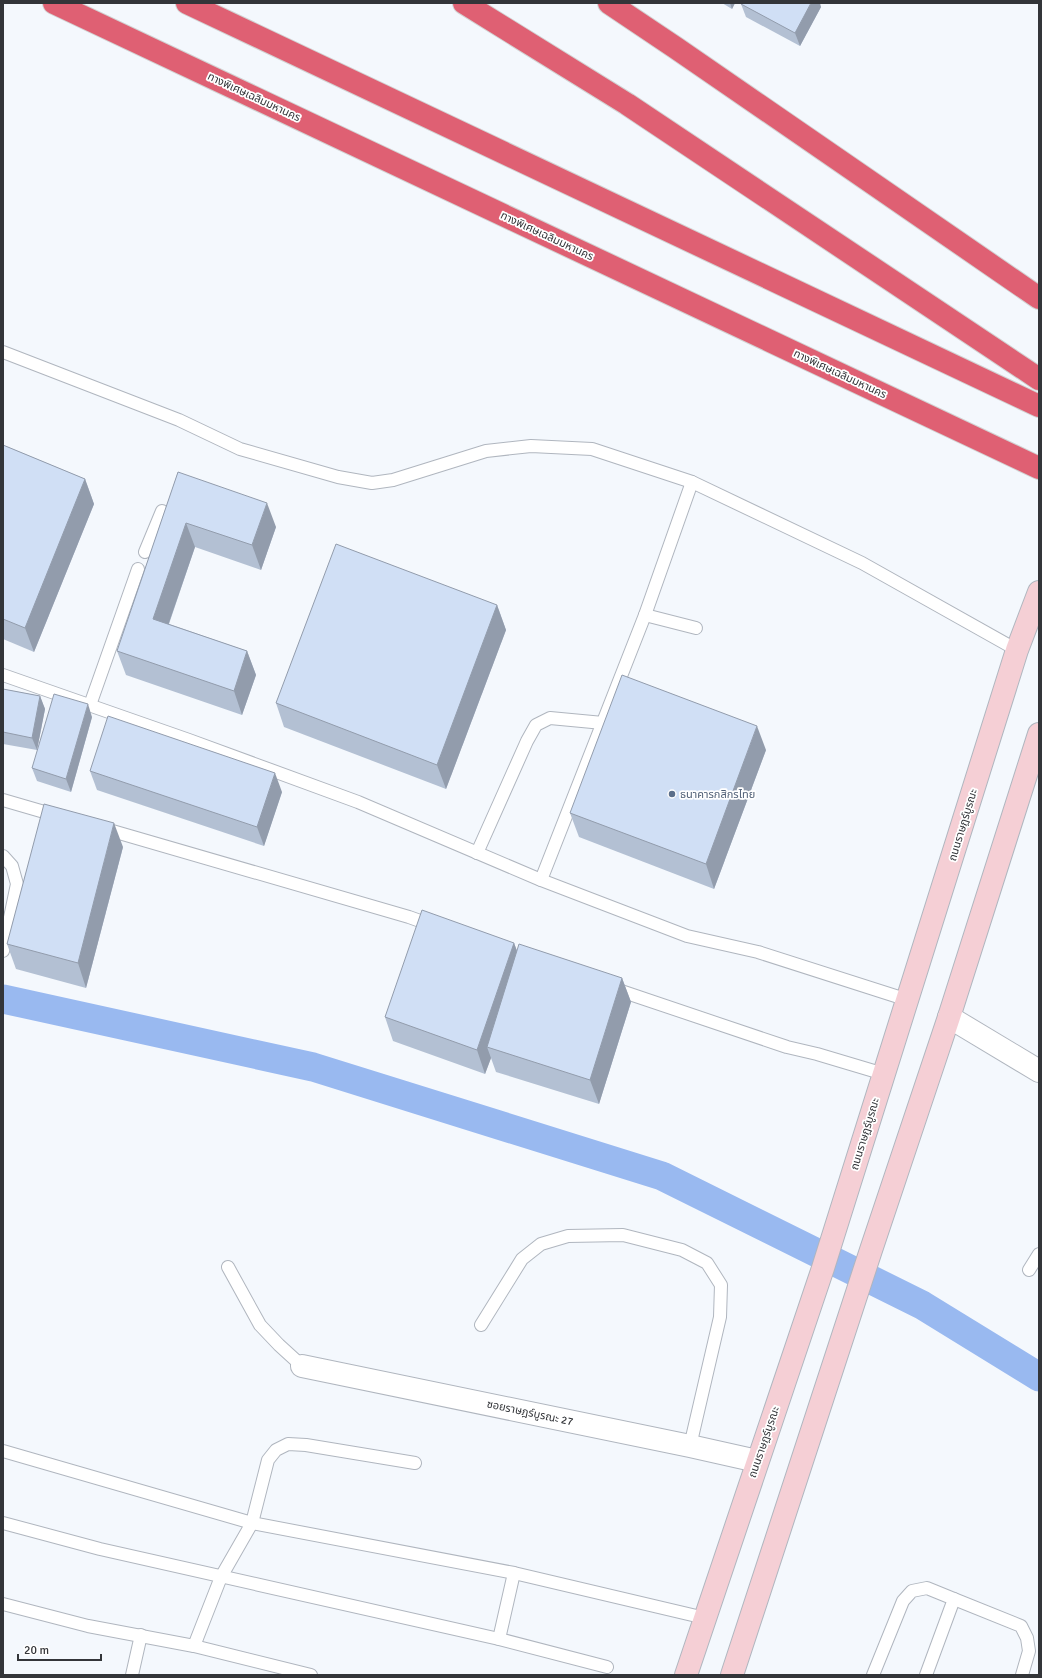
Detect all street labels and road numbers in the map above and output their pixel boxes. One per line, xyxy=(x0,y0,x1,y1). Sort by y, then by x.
street label: ทางพิเศษเฉลิมมหานคร xyxy=(205,70,303,124)
street label: ทางพิเศษเฉลิมมหานคร xyxy=(498,209,596,263)
street label: ทางพิเศษเฉลิมมหานคร xyxy=(791,347,889,401)
street label: ถนนราษฎร์บูรณะ xyxy=(946,787,980,863)
street label: ถนนราษฎร์บูรณะ xyxy=(848,1096,882,1172)
street label: ซอยราษฎร์บูรณะ 27 xyxy=(486,1398,574,1429)
street label: ถนนราษฎร์บูรณะ xyxy=(746,1404,782,1479)

